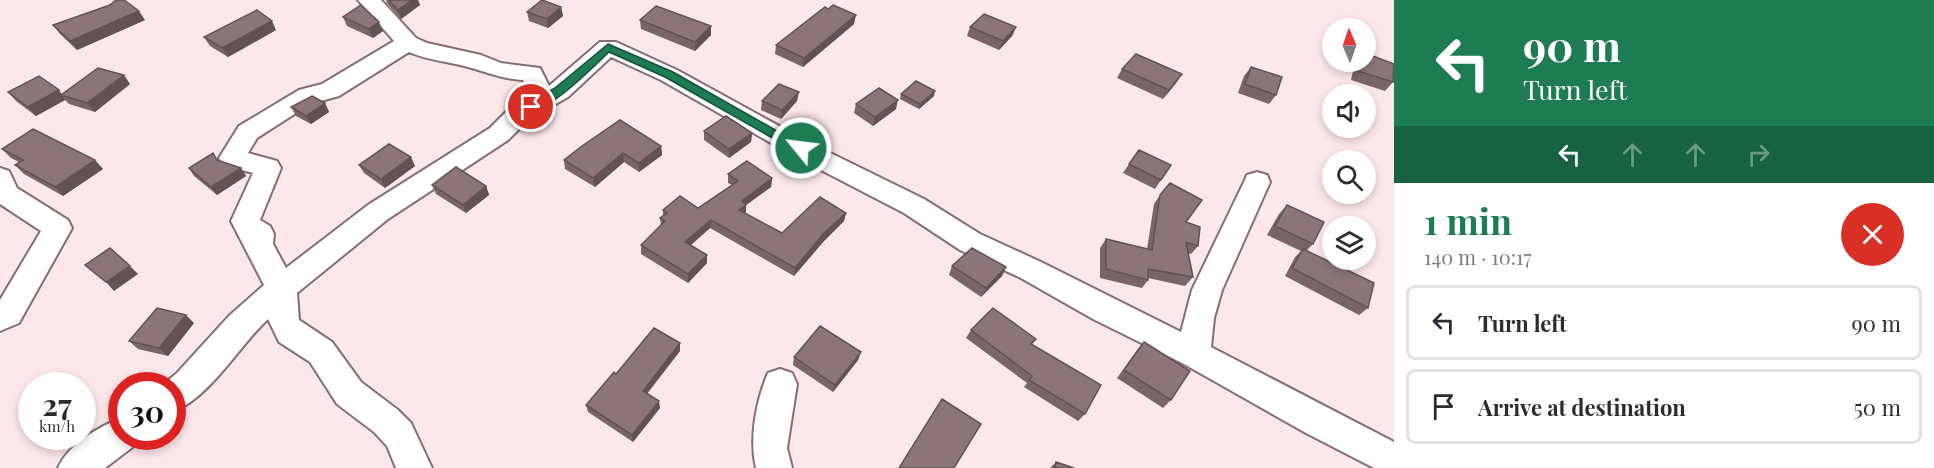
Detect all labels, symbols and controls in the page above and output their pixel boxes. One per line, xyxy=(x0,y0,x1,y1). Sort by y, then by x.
text: 90 m xyxy=(1523,17,1621,73)
north arrow xyxy=(1322,18,1376,72)
map controls xyxy=(1322,18,1376,270)
icon: left xyxy=(1424,24,1502,102)
text: Turn left xyxy=(1523,71,1627,107)
pin xyxy=(505,81,556,132)
button: sound xyxy=(1322,84,1376,138)
icon: arrive xyxy=(514,90,547,123)
position arrow xyxy=(769,116,833,180)
icon: left xyxy=(1553,138,1586,171)
icon: ahead xyxy=(1616,138,1649,171)
icon: ahead xyxy=(1679,138,1712,171)
icon: right xyxy=(1742,138,1775,171)
button: search xyxy=(1322,150,1376,204)
text: 1 min xyxy=(1424,196,1512,244)
button: close xyxy=(1841,203,1904,266)
button: layers xyxy=(1322,216,1376,270)
text: 140 m · 10:17 xyxy=(1424,243,1532,270)
icon: left xyxy=(1427,306,1460,339)
text: Turn left xyxy=(1478,308,1567,338)
text: 90 m xyxy=(1852,308,1901,338)
speed limit sign: 30 xyxy=(108,372,186,450)
text: 27 xyxy=(42,384,72,424)
icon: arrive xyxy=(1427,390,1460,423)
text: Arrive at destination xyxy=(1478,392,1686,422)
text: 50 m xyxy=(1854,392,1901,422)
text: km/h xyxy=(39,416,75,436)

